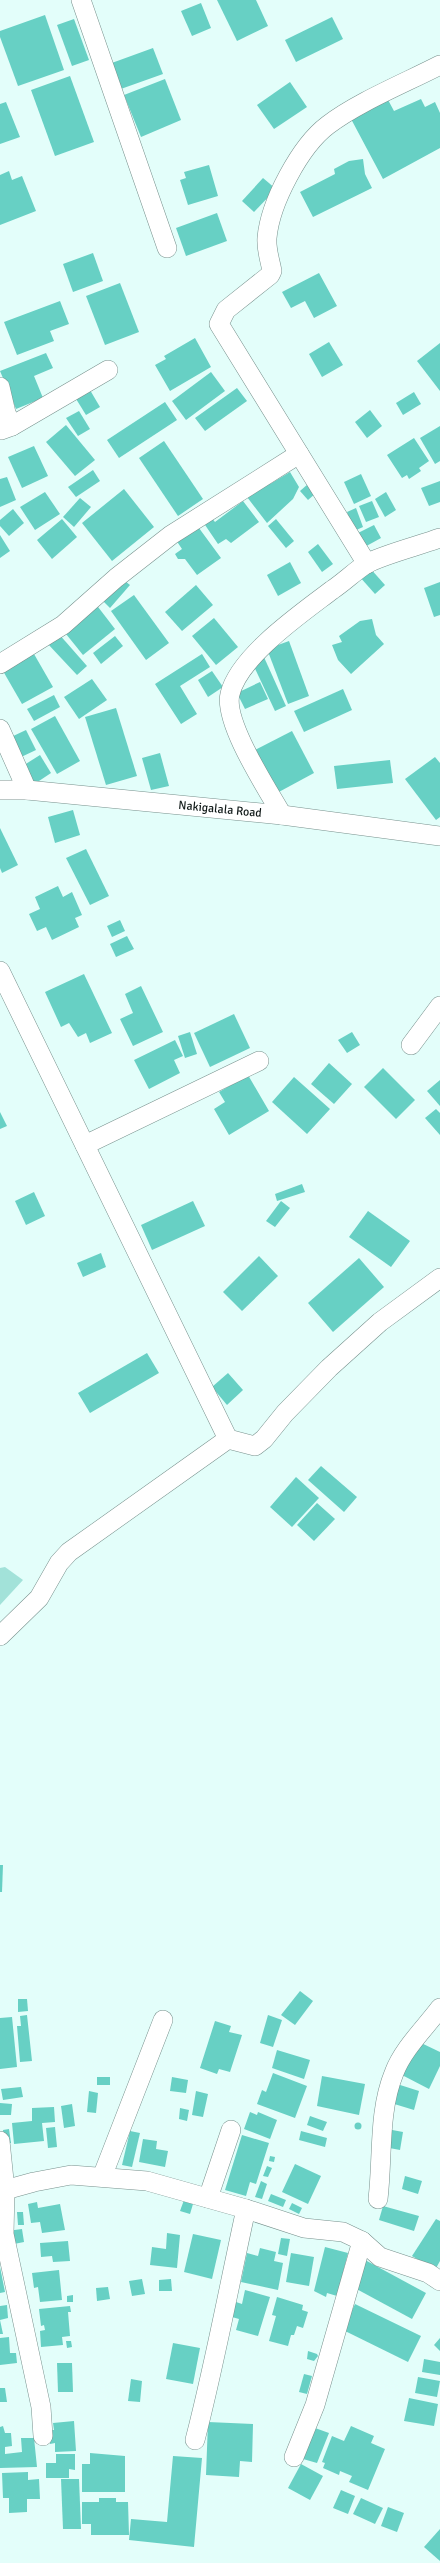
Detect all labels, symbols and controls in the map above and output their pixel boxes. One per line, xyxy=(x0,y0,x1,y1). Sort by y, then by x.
street label: Nakigalala Road xyxy=(178,798,262,821)

